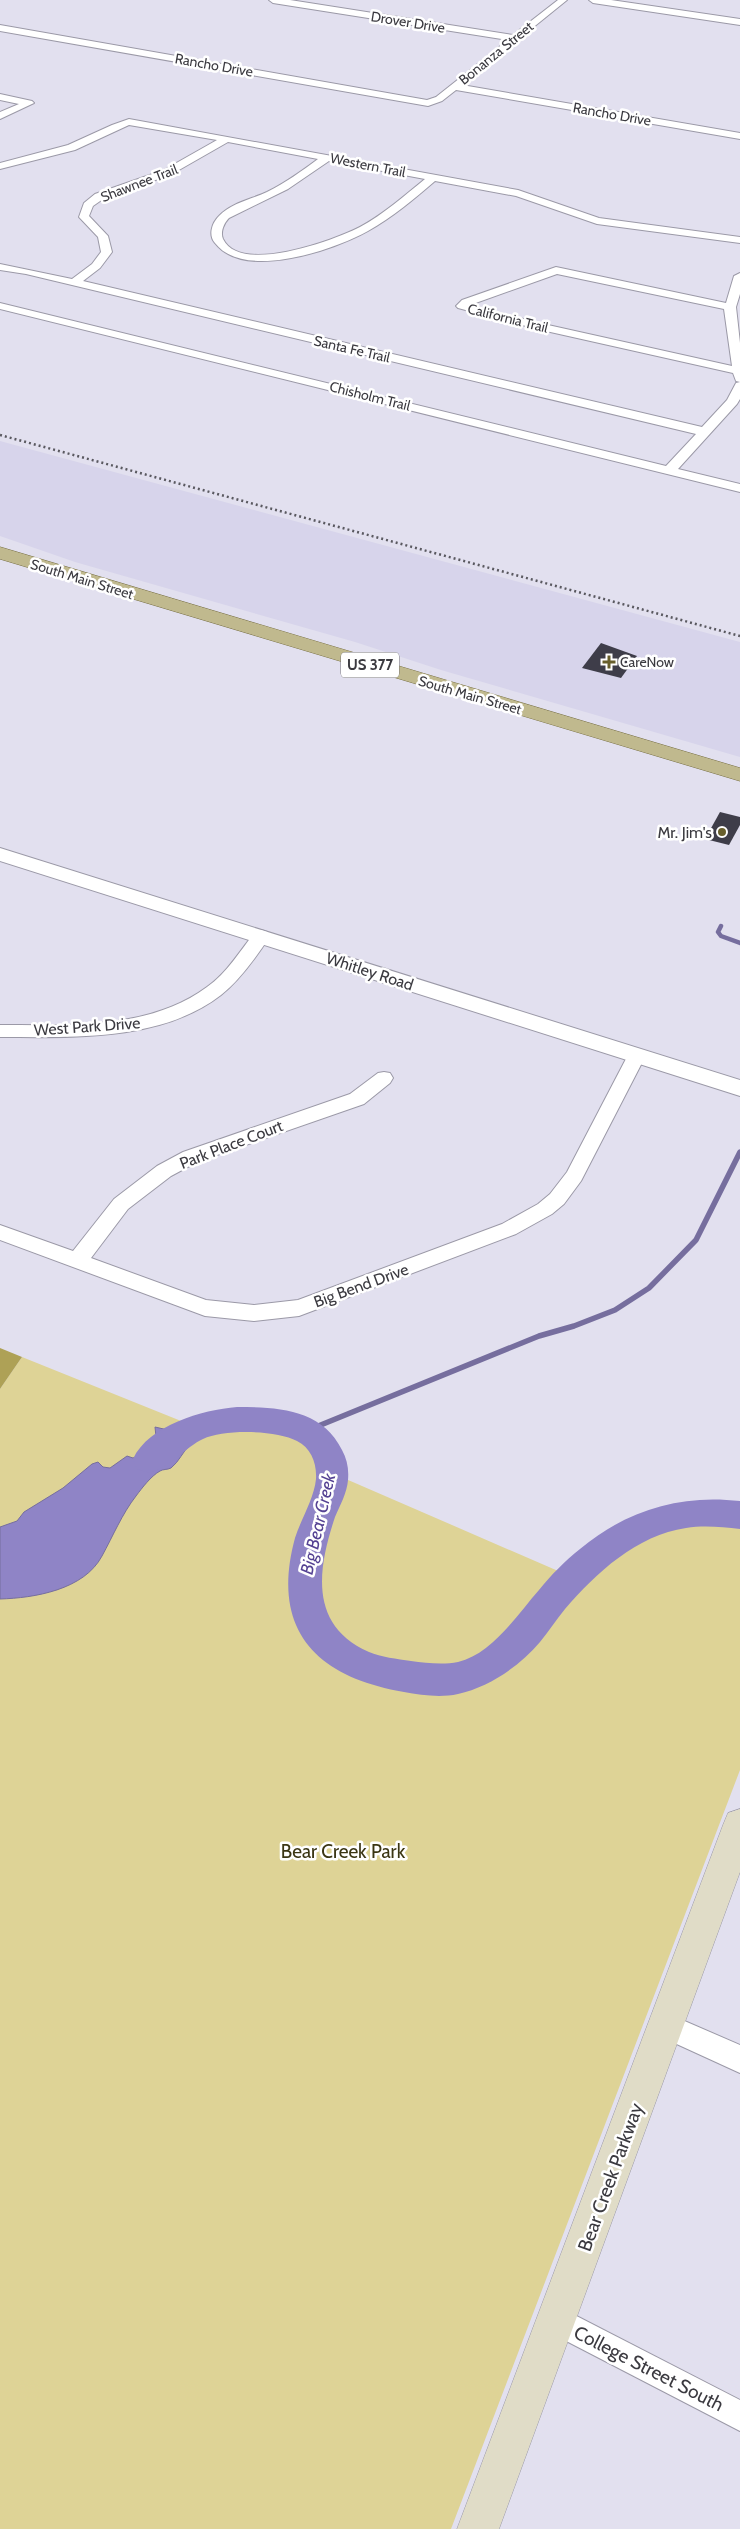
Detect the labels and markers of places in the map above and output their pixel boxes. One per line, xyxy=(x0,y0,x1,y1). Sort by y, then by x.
place label: CareNow xyxy=(620,653,674,671)
marker: CareNow xyxy=(602,655,616,669)
place label: Mr. Jim's xyxy=(657,823,712,842)
marker: Mr. Jim's xyxy=(716,826,728,838)

